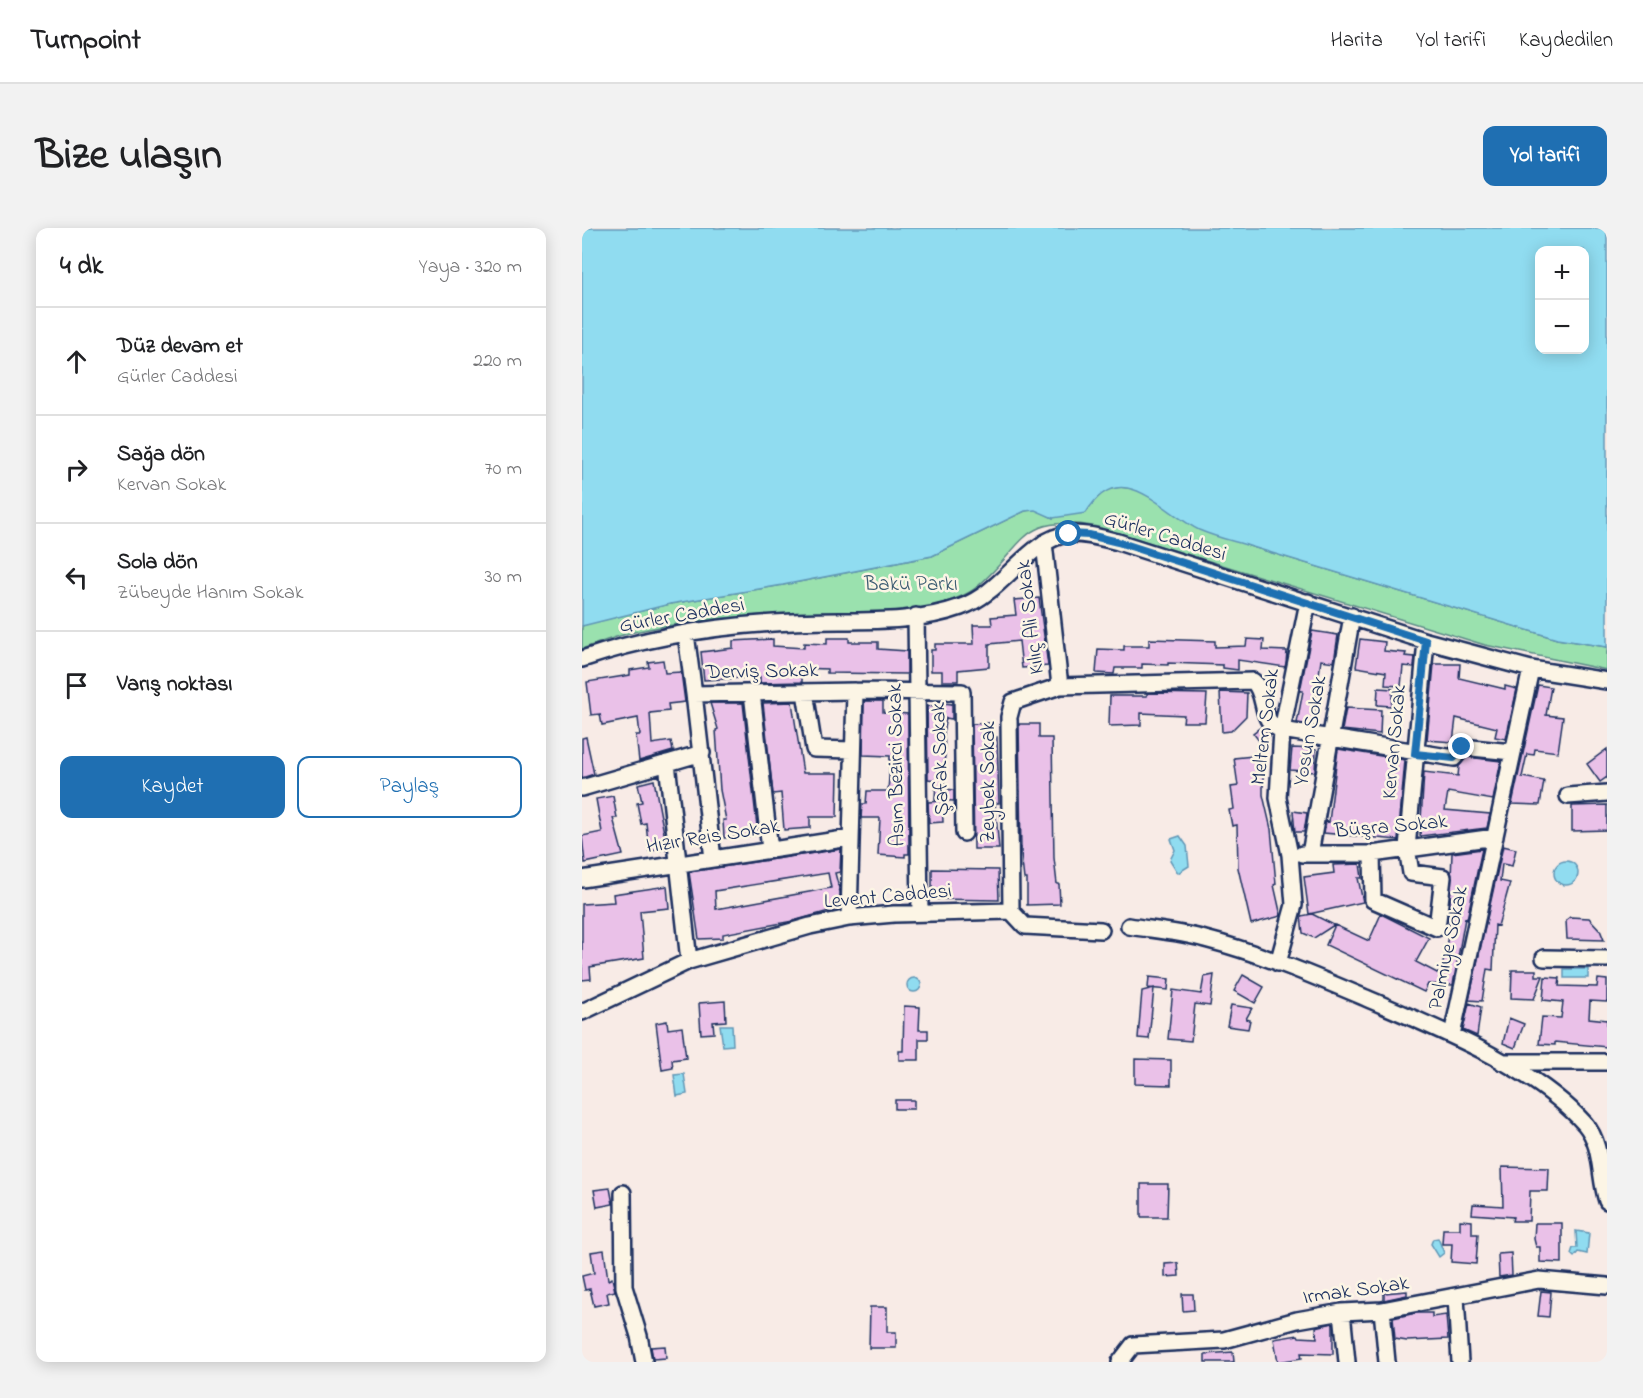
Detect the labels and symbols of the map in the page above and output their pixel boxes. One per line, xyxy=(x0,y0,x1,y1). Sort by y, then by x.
street label: Gürler Caddesi xyxy=(1100,504,1230,570)
route start xyxy=(1055,520,1081,546)
street label: Kılıç Ali Sokak xyxy=(1009,557,1053,676)
park label: Bakü Parkı xyxy=(863,570,958,600)
street label: Gürler Caddesi xyxy=(617,590,747,642)
street label: Derviş Sokak xyxy=(704,656,819,688)
street label: Meltem Sokak xyxy=(1244,666,1288,787)
street label: Yosun Sokak xyxy=(1287,673,1336,789)
street label: Asım Bezirci Sokak xyxy=(881,682,913,847)
street label: Kervan Sokak xyxy=(1375,683,1415,800)
street label: Şafak Sokak xyxy=(924,701,958,816)
street label: Zeybek Sokak xyxy=(974,720,1006,843)
route end xyxy=(1448,733,1474,759)
street label: Büşra Sokak xyxy=(1332,807,1450,847)
street label: Hızır Reis Sokak xyxy=(644,812,783,862)
street label: Levent Caddesi xyxy=(823,876,953,918)
street label: Palmiye Sokak xyxy=(1421,883,1479,1013)
street label: Irmak Sokak xyxy=(1301,1269,1412,1313)

